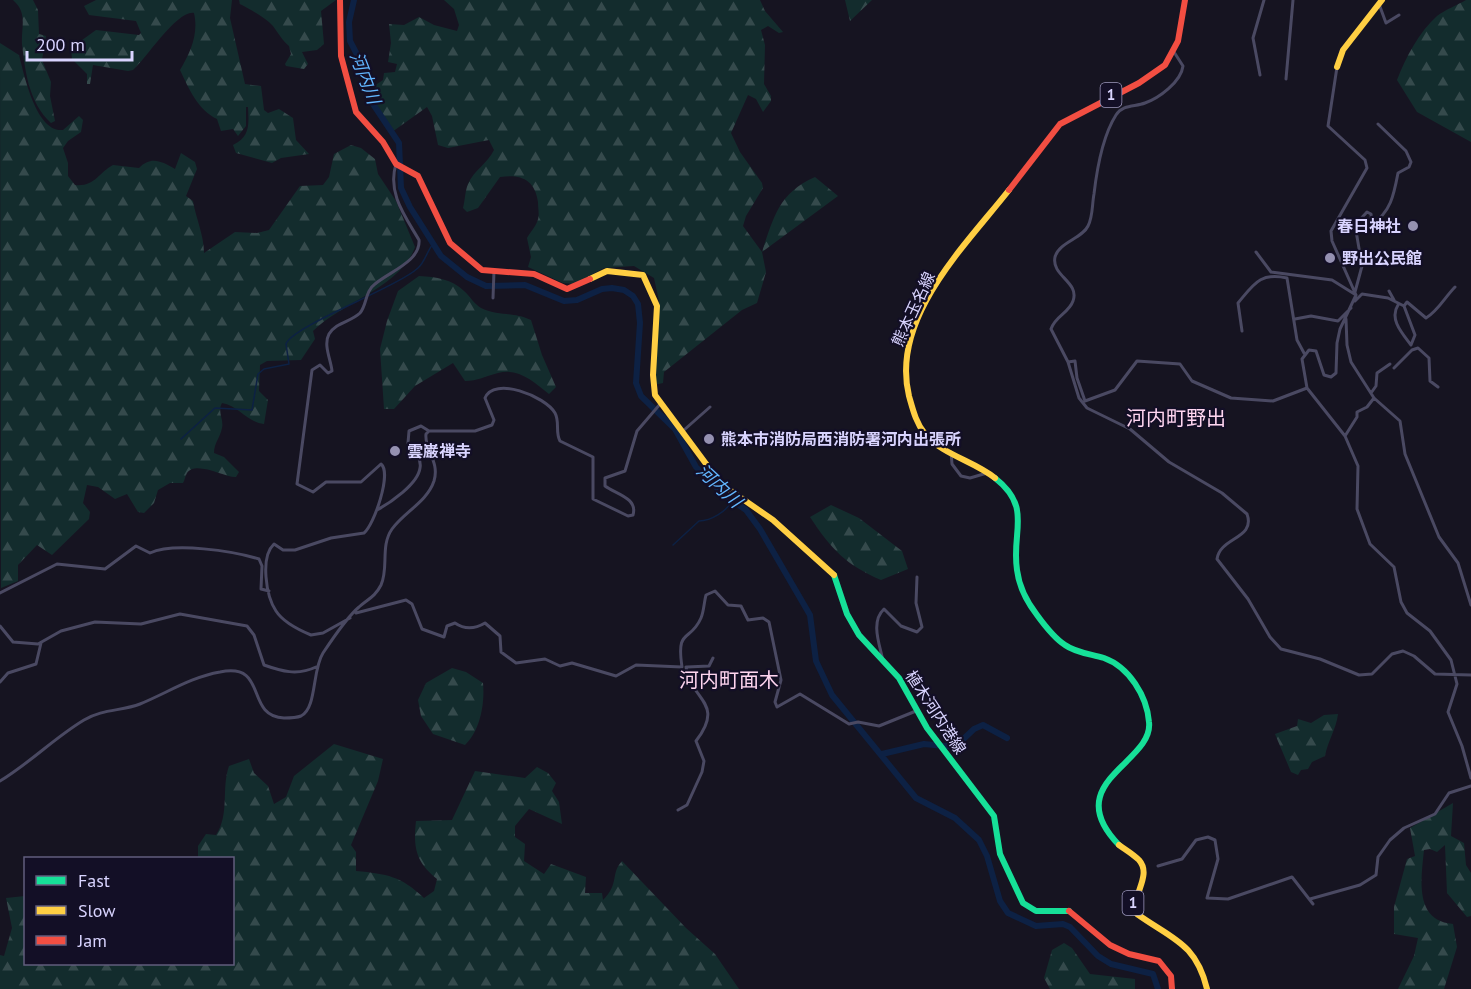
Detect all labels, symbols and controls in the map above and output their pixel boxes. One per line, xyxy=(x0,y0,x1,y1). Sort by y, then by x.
scale bar xyxy=(27,24,132,62)
text: 200 m xyxy=(36,33,85,56)
water label: 河内川 xyxy=(345,48,387,109)
road number: 1 xyxy=(1100,83,1122,107)
place label: 春日神社 xyxy=(1337,216,1401,236)
marker: 春日神社 xyxy=(1406,219,1420,233)
place label: 野出公民館 xyxy=(1342,248,1422,268)
marker: 野出公民館 xyxy=(1323,251,1337,265)
street label: 熊本玉名線 xyxy=(887,269,939,349)
district label: 河内町野出 xyxy=(1126,405,1226,431)
place label: 熊本市消防局西消防署河内出張所 xyxy=(721,429,961,449)
marker: 熊本市消防局西消防署河内出張所 xyxy=(702,432,716,446)
place label: 雲巌禅寺 xyxy=(407,441,471,461)
marker: 雲巌禅寺 xyxy=(388,444,402,458)
water label: 河内川 xyxy=(692,459,748,514)
street label: 植木河内港線 xyxy=(901,666,971,758)
district label: 河内町面木 xyxy=(679,667,779,693)
legend xyxy=(24,857,234,965)
text: Fast xyxy=(78,869,110,892)
road number: 1 xyxy=(1122,891,1144,915)
text: Slow xyxy=(78,899,116,922)
text: Jam xyxy=(77,929,107,952)

